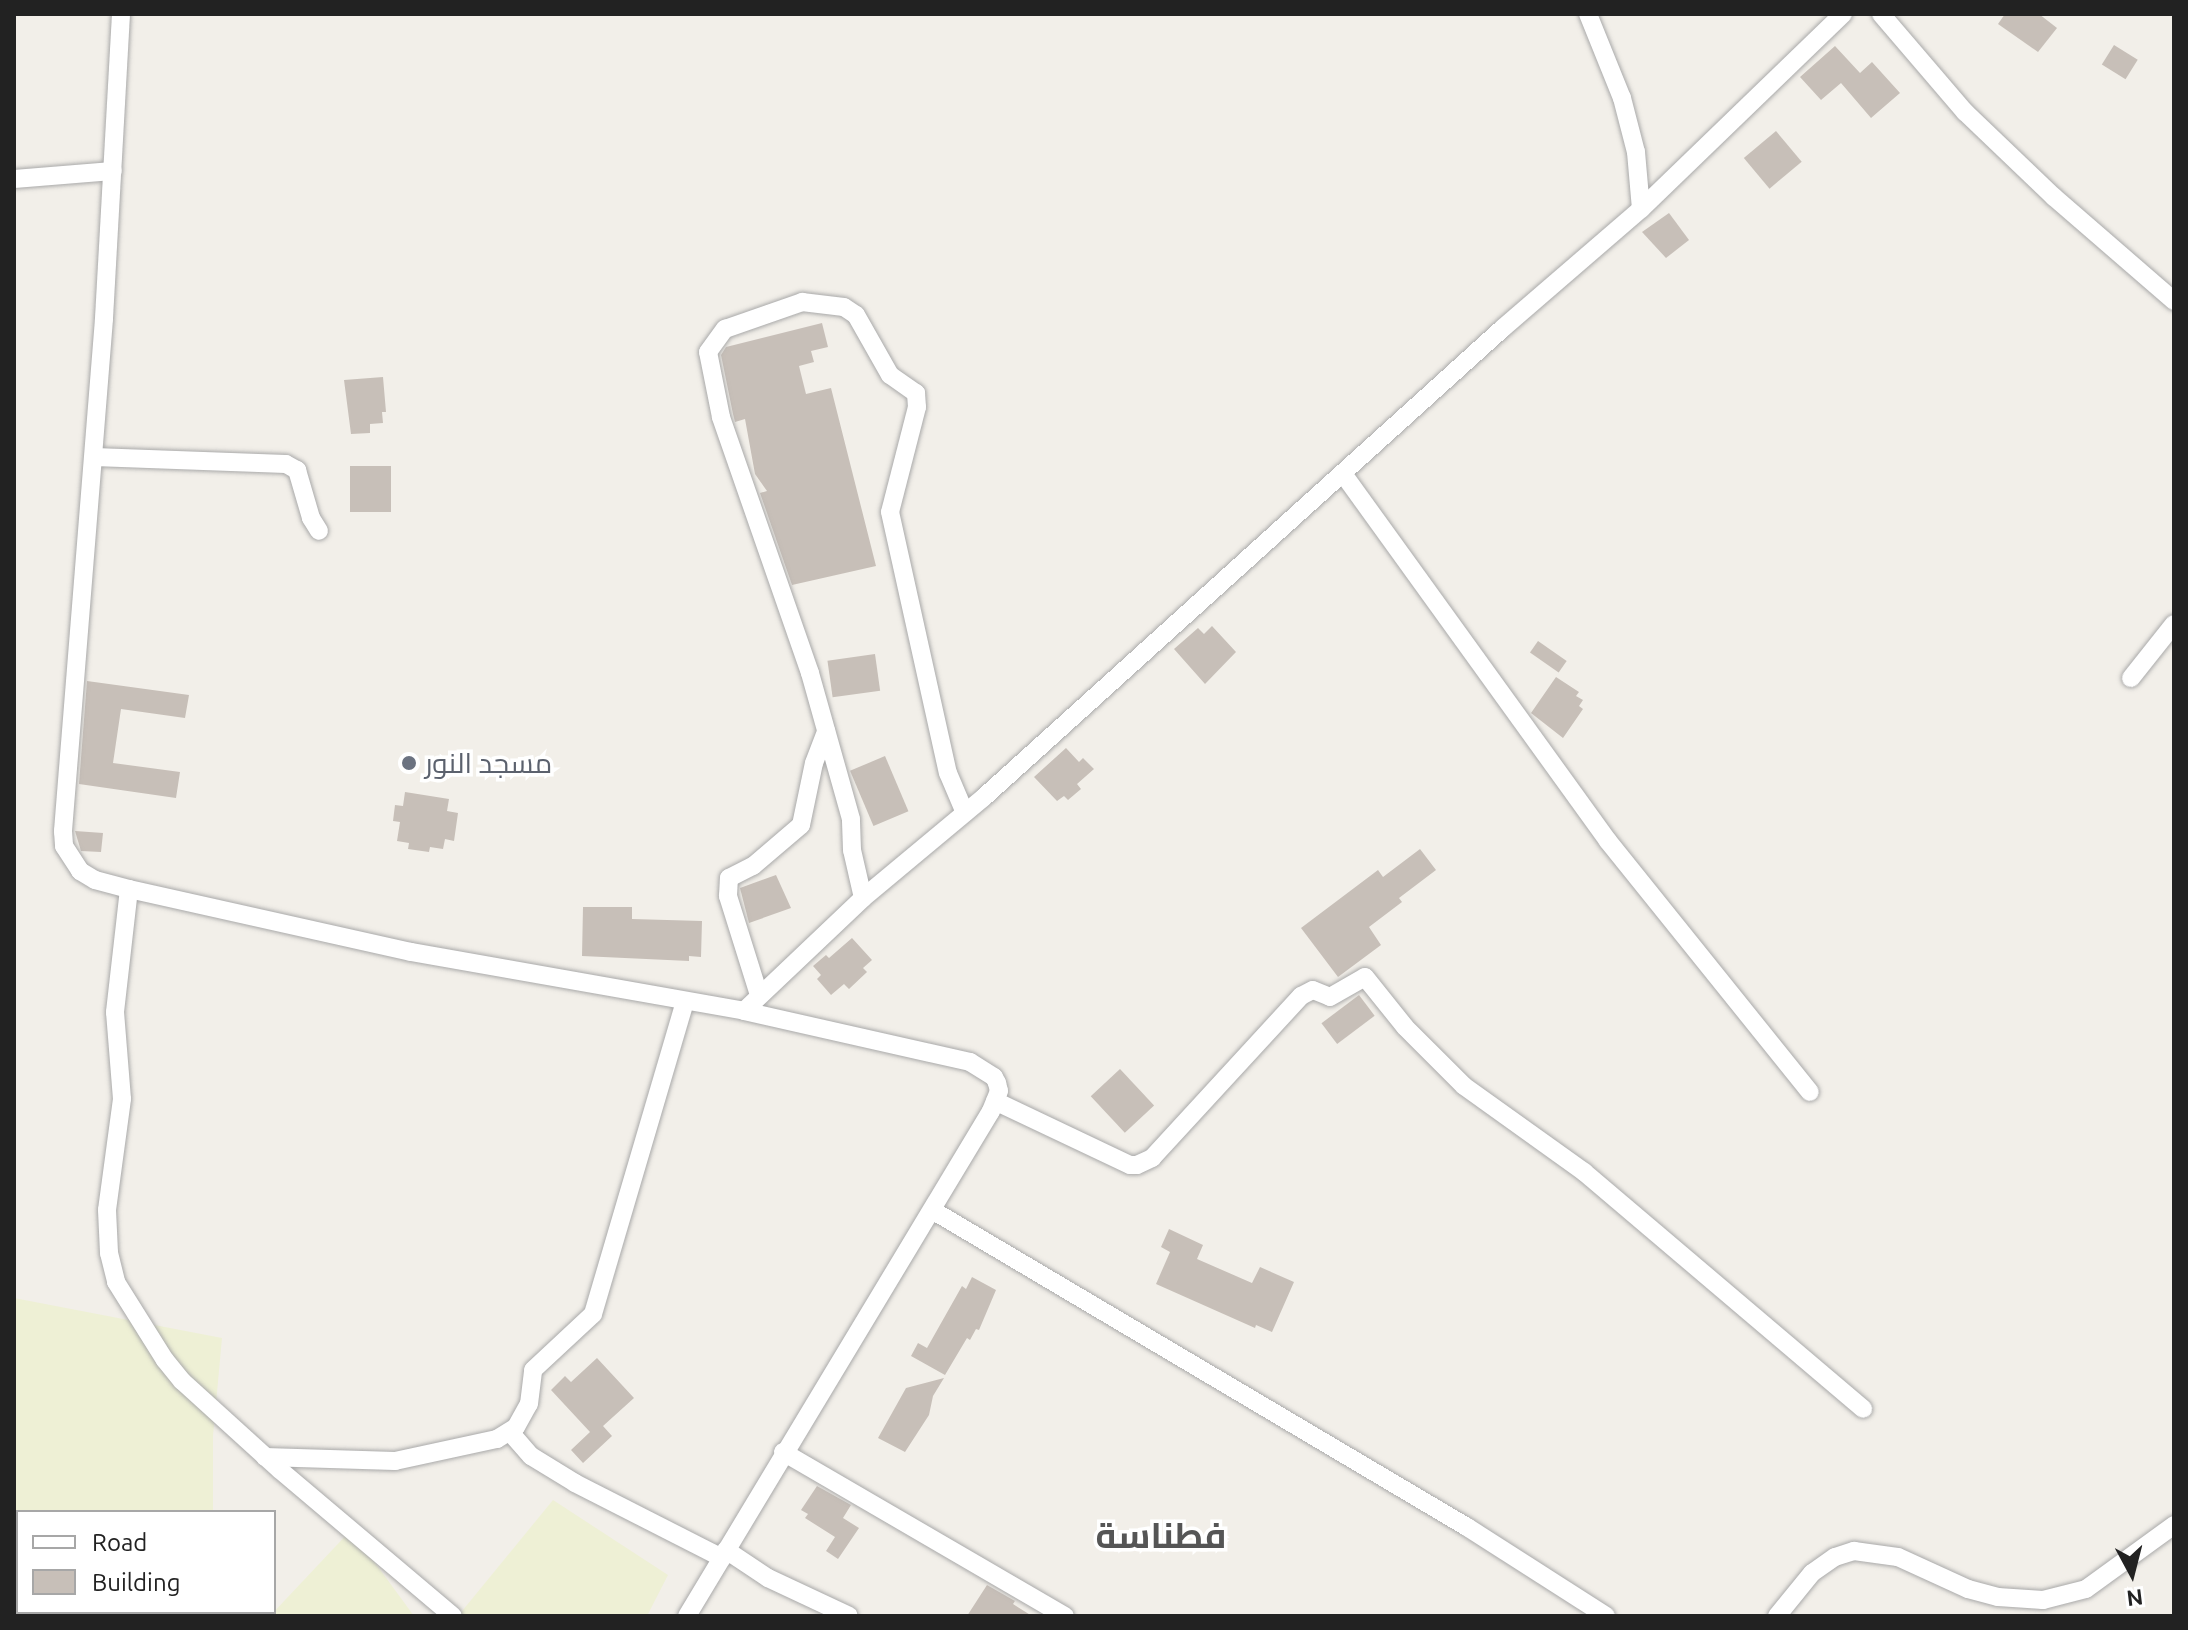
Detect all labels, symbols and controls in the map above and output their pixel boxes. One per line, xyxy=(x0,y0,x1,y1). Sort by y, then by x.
place label: مسجد النور xyxy=(425,746,552,780)
marker: مسجد النور xyxy=(400,754,418,772)
legend xyxy=(16,1510,276,1614)
district label: فطناسة xyxy=(1095,1513,1227,1557)
text: Road xyxy=(92,1529,147,1556)
north arrow xyxy=(2092,1534,2172,1614)
text: Building xyxy=(92,1569,180,1596)
text: N xyxy=(2125,1585,2145,1612)

